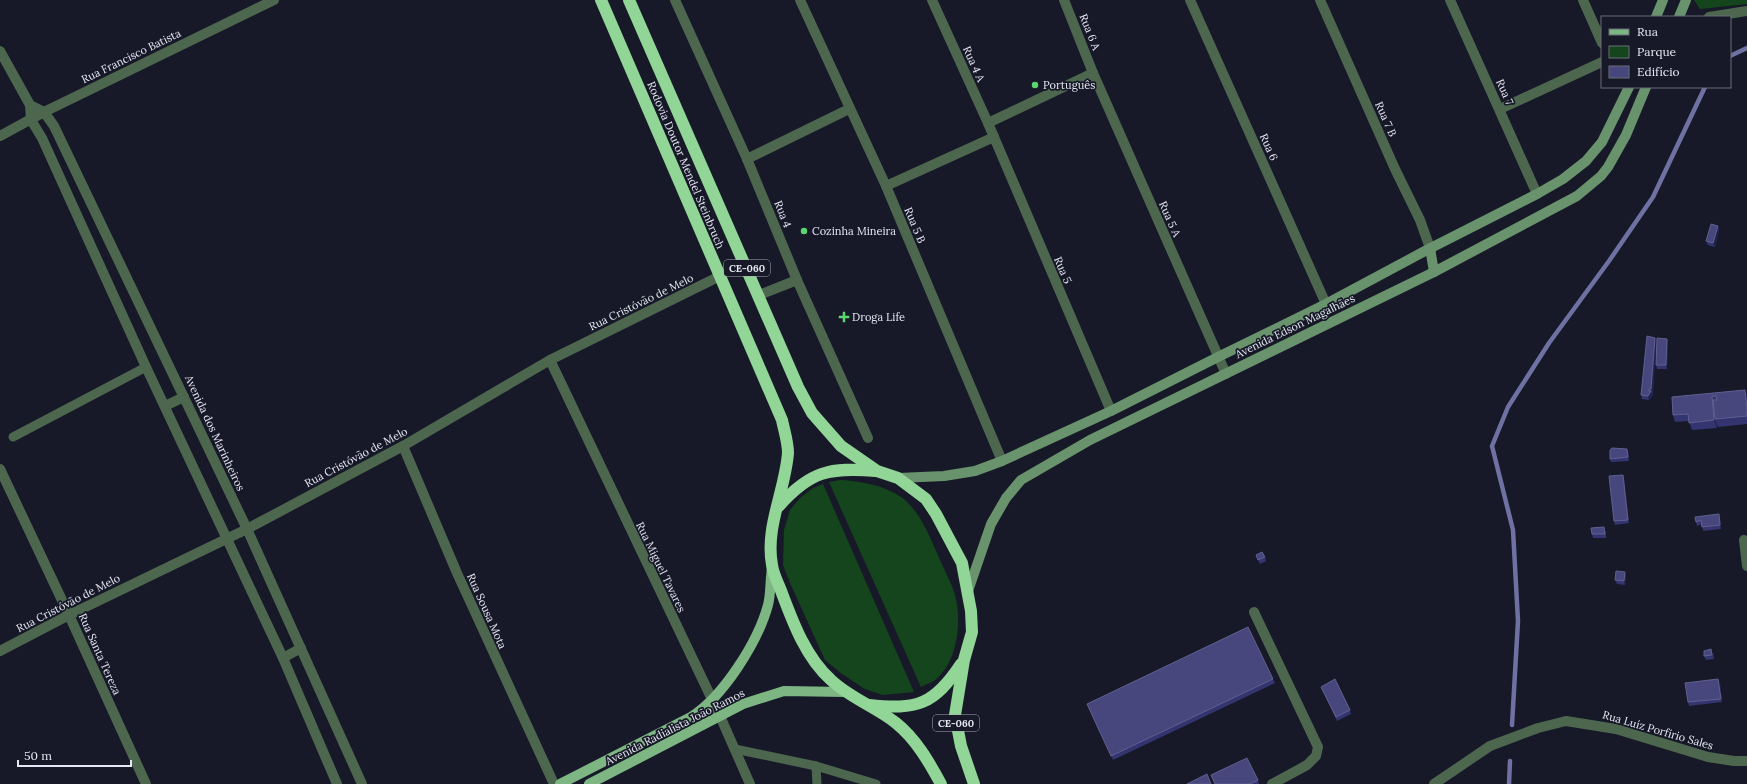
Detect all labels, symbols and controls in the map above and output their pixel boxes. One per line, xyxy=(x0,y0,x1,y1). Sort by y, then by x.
street label: Rua 6 A xyxy=(1076,12,1104,53)
legend xyxy=(1601,16,1731,88)
text: Rua xyxy=(1637,24,1658,39)
street label: Rua Francisco Batista xyxy=(79,26,183,86)
street label: Rua 4 A xyxy=(960,44,989,85)
text: Parque xyxy=(1637,44,1677,59)
text: Edifício xyxy=(1637,64,1680,79)
street label: Rua 7 xyxy=(1493,77,1517,107)
place label: Português xyxy=(1043,78,1095,92)
street label: Rodovia Doutor Mendel Steinbruch xyxy=(644,79,728,251)
marker: Português xyxy=(1030,80,1040,90)
street label: Rua 7 B xyxy=(1372,99,1400,139)
street label: Rua 6 xyxy=(1257,131,1281,163)
street label: Rua 4 xyxy=(771,198,795,230)
street label: Rua 5 A xyxy=(1156,199,1185,240)
street label: Rua 5 B xyxy=(901,205,929,245)
place label: Cozinha Mineira xyxy=(812,224,896,238)
marker: Cozinha Mineira xyxy=(799,226,809,236)
street label: Rua 5 xyxy=(1051,254,1075,286)
road number: CE-060 xyxy=(724,260,770,276)
street label: Rua Cristóvão de Melo xyxy=(586,271,696,333)
street label: Avenida Edson Magalhães xyxy=(1232,291,1357,362)
place label: Droga Life xyxy=(852,310,905,324)
marker: Droga Life xyxy=(839,312,849,322)
street label: Avenida dos Marinheiros xyxy=(182,372,248,493)
street label: Rua Cristóvão de Melo xyxy=(302,424,410,490)
street label: Rua Miguel Tavares xyxy=(633,519,689,615)
street label: Rua Cristóvão de Melo xyxy=(14,571,122,635)
street label: Rua Sousa Mota xyxy=(464,571,510,651)
street label: Rua Santa Tereza xyxy=(76,611,124,697)
street label: Avenida Radialista João Ramos xyxy=(602,686,747,769)
street label: Rua Luíz Porfírio Sales xyxy=(1601,707,1715,753)
road number: CE-060 xyxy=(933,715,979,731)
scale bar xyxy=(18,742,131,768)
text: 50 m xyxy=(24,748,52,763)

